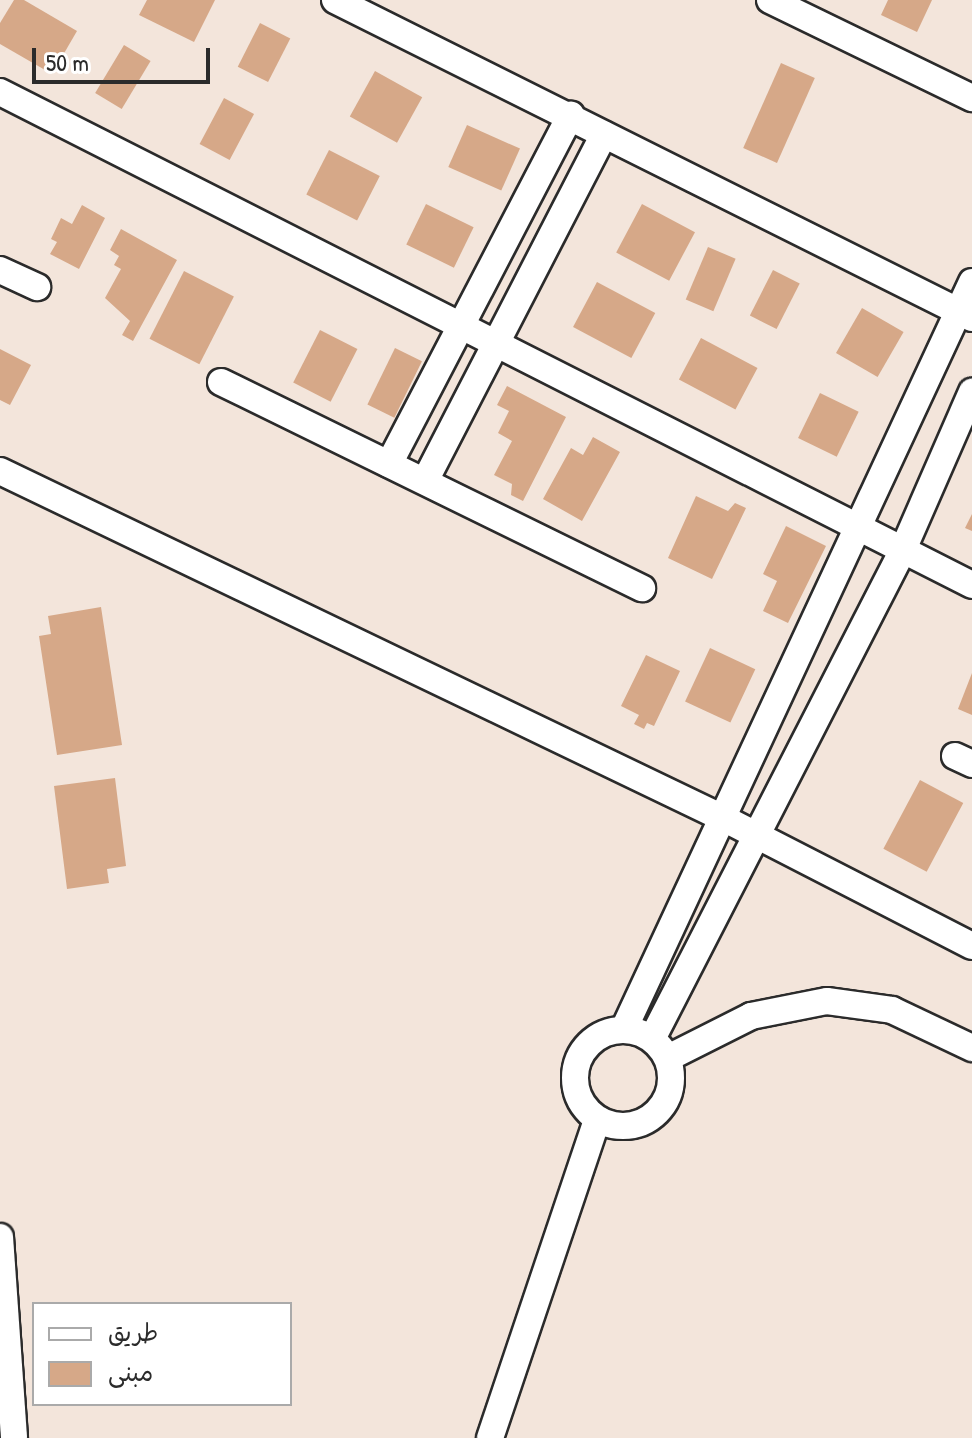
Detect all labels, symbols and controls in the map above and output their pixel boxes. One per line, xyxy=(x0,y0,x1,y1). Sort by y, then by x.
scale bar xyxy=(36,32,214,82)
text: 50 m xyxy=(46,46,89,78)
legend xyxy=(32,1302,292,1406)
text: طريق xyxy=(108,1316,158,1348)
text: مبنى xyxy=(108,1356,153,1388)

